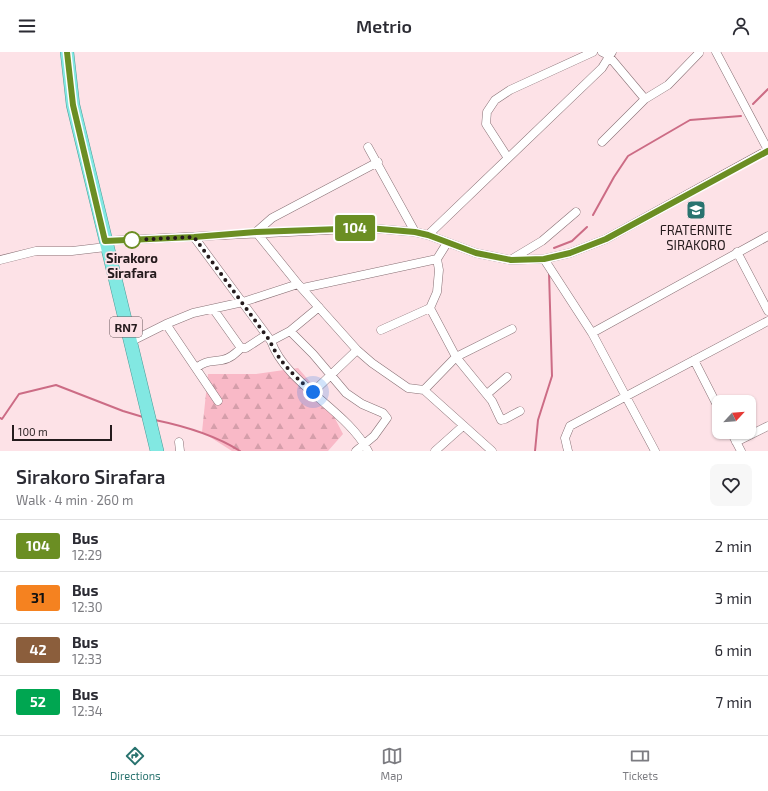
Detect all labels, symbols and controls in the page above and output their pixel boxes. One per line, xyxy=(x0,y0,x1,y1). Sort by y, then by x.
icon: menu xyxy=(16,15,38,37)
text: Metrio xyxy=(356,15,412,37)
icon: person xyxy=(730,15,752,37)
school or university icon: FRATERNITE SIRAKORO xyxy=(685,199,707,221)
line badge: 104 xyxy=(332,215,378,241)
text: 104 xyxy=(343,219,367,236)
place label: FRATERNITE SIRAKORO xyxy=(660,222,732,253)
marker: Sirakoro Sirafara xyxy=(123,231,141,249)
place label: Sirakoro Sirafara xyxy=(106,250,158,281)
road number: RN7 xyxy=(110,317,142,337)
your location xyxy=(303,382,323,402)
north arrow xyxy=(712,395,756,439)
map controls xyxy=(712,395,756,439)
scale bar xyxy=(12,423,112,442)
text: 100 m xyxy=(18,425,48,438)
button: heart xyxy=(710,464,752,506)
text: Sirakoro Sirafara xyxy=(16,465,165,488)
text: Walk · 4 min · 260 m xyxy=(16,492,133,508)
text: Bus xyxy=(72,529,98,547)
text: 104 xyxy=(26,537,50,554)
text: 2 min xyxy=(715,537,752,555)
text: 12:29 xyxy=(72,547,102,563)
text: Bus xyxy=(72,581,98,599)
text: 31 xyxy=(31,589,45,606)
text: 3 min xyxy=(715,589,752,607)
text: 12:30 xyxy=(72,599,103,615)
text: Bus xyxy=(72,633,98,651)
text: 42 xyxy=(29,641,47,658)
text: 6 min xyxy=(714,641,752,659)
text: 12:33 xyxy=(72,651,102,667)
text: Bus xyxy=(72,685,98,703)
text: 52 xyxy=(30,693,46,710)
text: 7 min xyxy=(715,693,752,711)
text: 12:34 xyxy=(72,703,103,719)
tab: Directions xyxy=(110,745,161,782)
tab: Map xyxy=(381,745,403,782)
tab: Tickets xyxy=(622,745,658,782)

